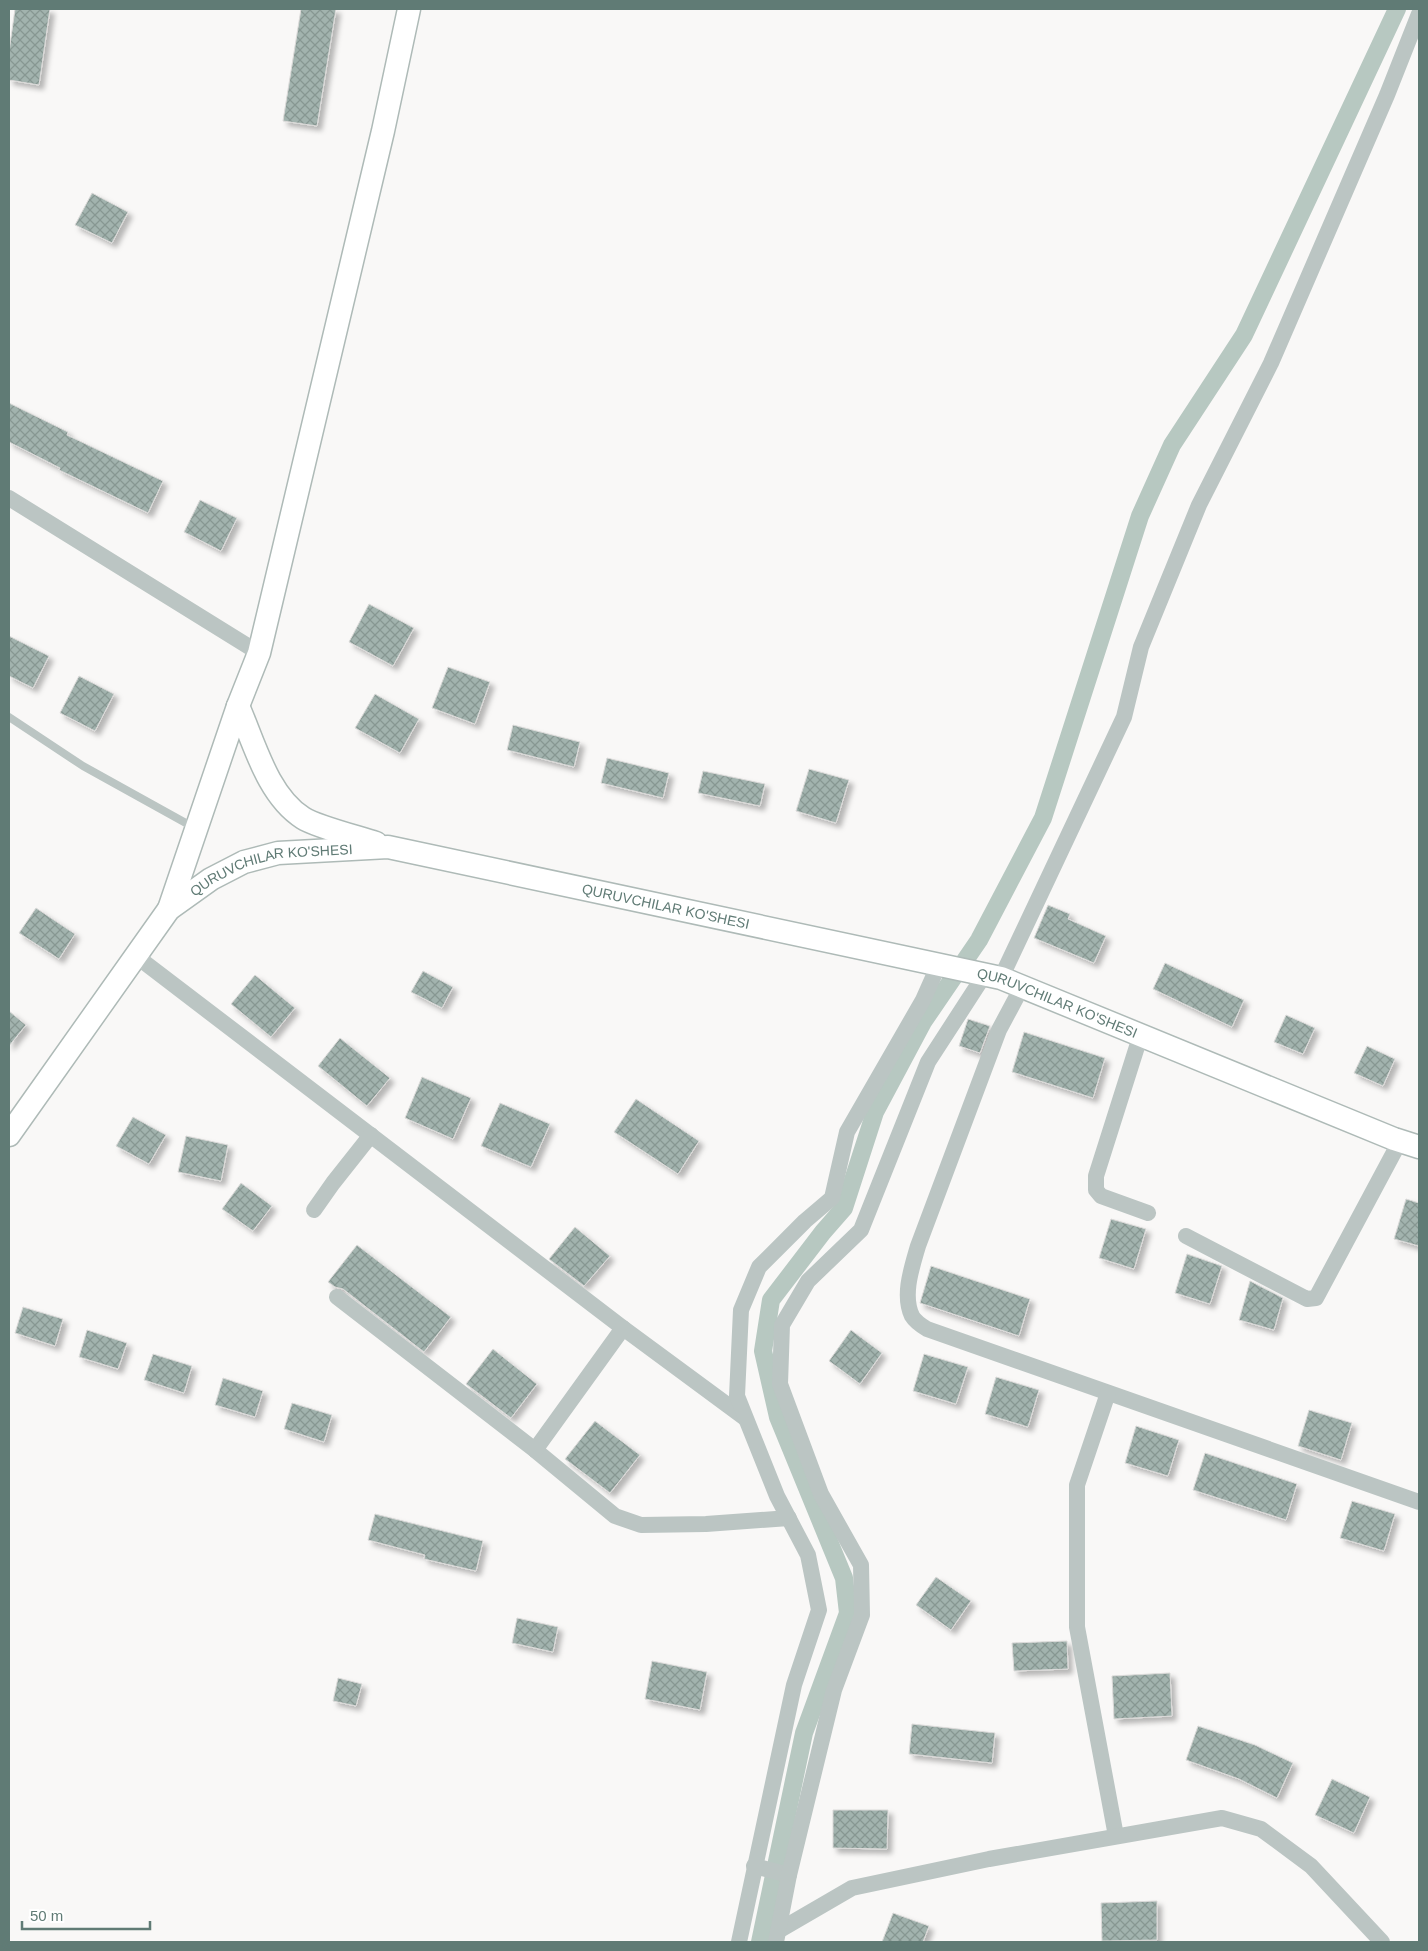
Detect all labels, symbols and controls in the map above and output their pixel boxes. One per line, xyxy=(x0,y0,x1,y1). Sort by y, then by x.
street label: QURUVCHILAR KO'SHESI xyxy=(187,841,353,899)
street label: QURUVCHILAR KO'SHESI xyxy=(581,881,751,932)
street label: QURUVCHILAR KO'SHESI xyxy=(976,965,1140,1041)
scale bar xyxy=(22,1898,150,1930)
text: 50 m xyxy=(30,1907,63,1924)

